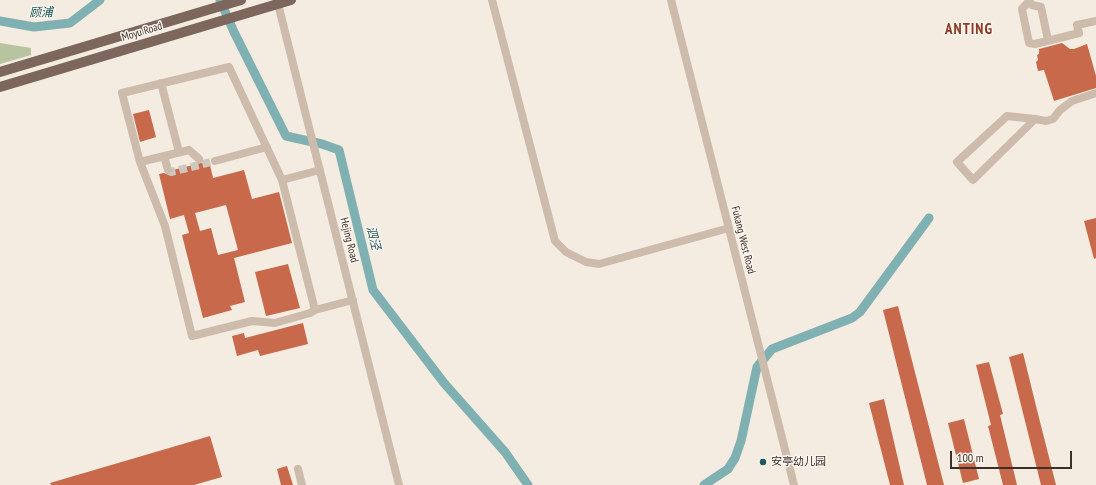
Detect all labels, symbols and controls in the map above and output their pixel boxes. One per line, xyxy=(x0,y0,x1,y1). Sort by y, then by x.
water label: 顾浦 xyxy=(29,5,53,21)
street label: Moyu Road xyxy=(120,20,164,44)
district label: ANTING xyxy=(945,21,993,39)
street label: Fukang West Road xyxy=(728,205,758,275)
street label: Hejing Road xyxy=(337,216,361,264)
water label: 泗泾 xyxy=(363,225,383,251)
scale bar xyxy=(952,443,1074,469)
text: 100 m xyxy=(957,450,984,465)
place label: 安亭幼儿园 xyxy=(771,455,826,469)
marker: 安亭幼儿园 xyxy=(758,457,768,467)

